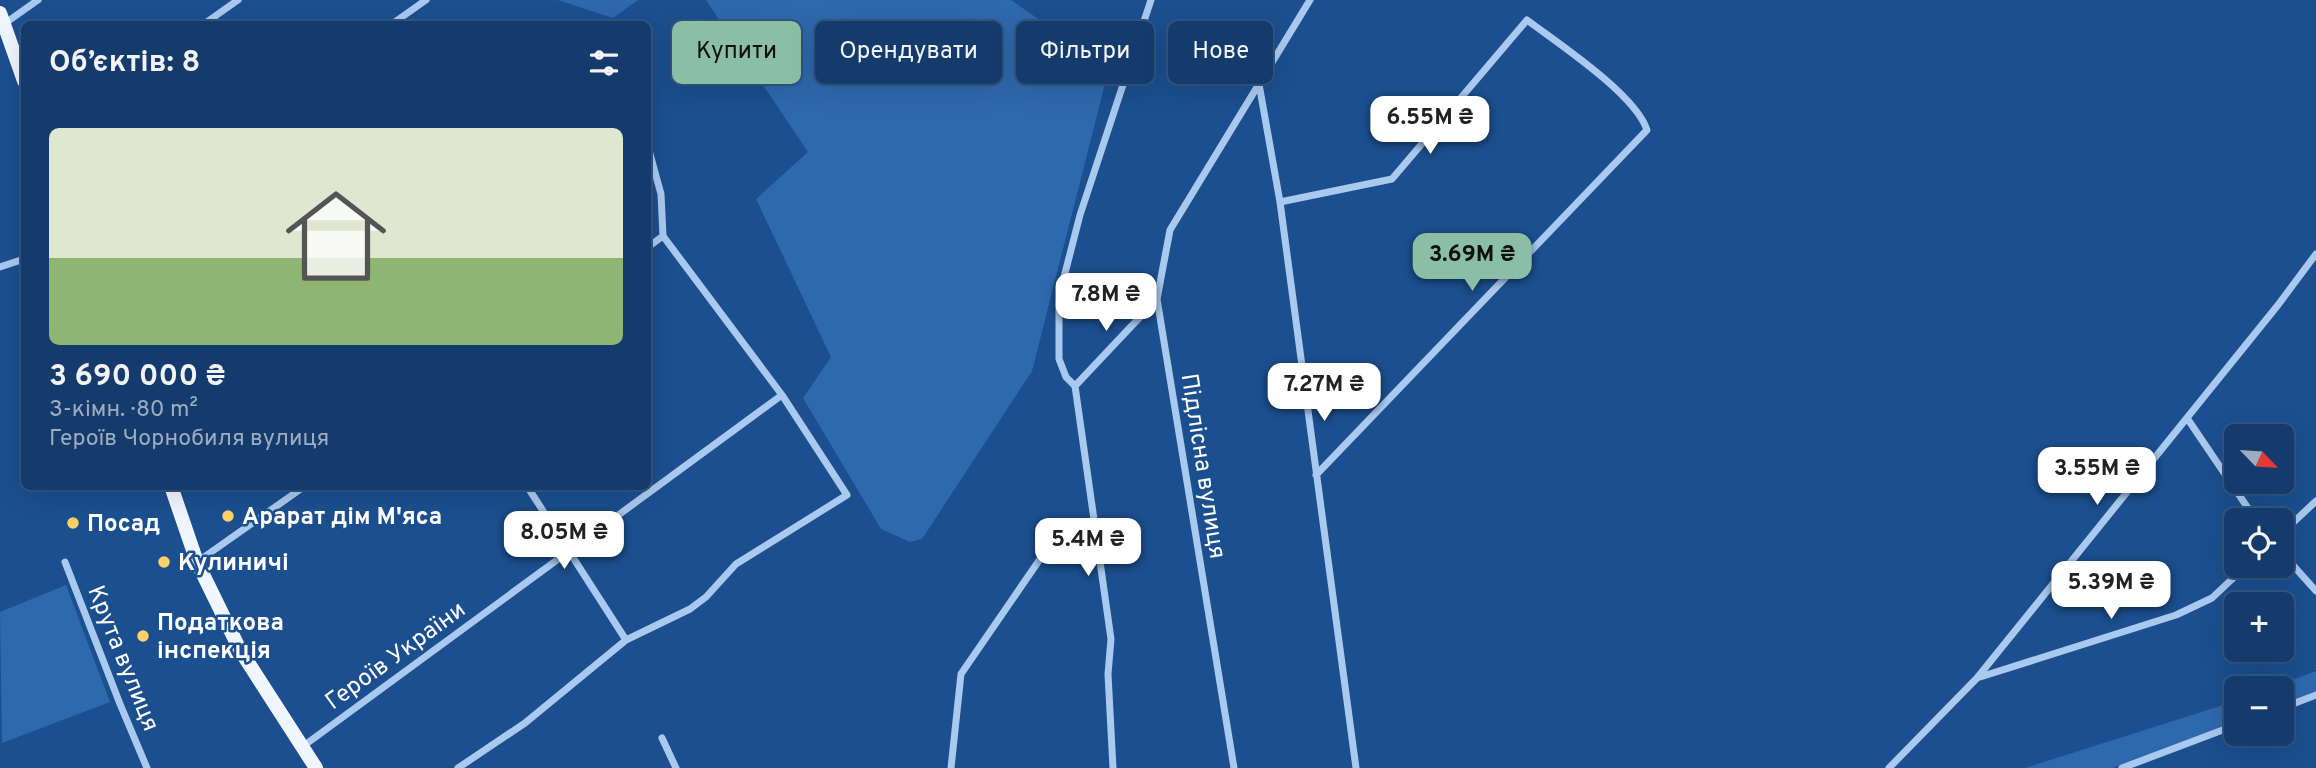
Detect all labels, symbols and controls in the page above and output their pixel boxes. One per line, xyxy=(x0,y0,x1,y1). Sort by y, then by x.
chip: Купити xyxy=(672,21,801,84)
chip: Орендувати xyxy=(815,21,1002,84)
chip: Фільтри xyxy=(1016,21,1154,84)
chip: Нове xyxy=(1168,21,1273,84)
icon: filters xyxy=(585,44,623,82)
text: Об’єктів: 8 xyxy=(49,45,200,82)
pin: 6.55M ₴ xyxy=(1365,96,1495,156)
text: 6.55M ₴ xyxy=(1386,104,1474,133)
icon: home xyxy=(273,173,399,299)
pin: 3.69M ₴ xyxy=(1407,233,1537,293)
text: 3.69M ₴ xyxy=(1429,241,1515,270)
pin: 7.8M ₴ xyxy=(1049,274,1163,333)
text: 7.8M ₴ xyxy=(1072,281,1140,310)
text: 3 690 000 ₴ xyxy=(49,359,225,396)
pin: 7.27M ₴ xyxy=(1259,364,1389,423)
text: 7.27M ₴ xyxy=(1284,371,1364,400)
street label: Підлісна вулиця xyxy=(1173,372,1231,561)
text: 3-кімн. · 80 m² xyxy=(49,396,198,425)
north arrow xyxy=(2224,424,2294,494)
map controls xyxy=(2224,424,2294,746)
text: Героїв Чорнобиля вулиця xyxy=(49,425,329,454)
pin: 3.55M ₴ xyxy=(2032,448,2162,507)
text: 3.55M ₴ xyxy=(2054,455,2140,484)
place label: Арарат дім М'яса xyxy=(242,503,442,533)
marker: Арарат дім М'яса xyxy=(220,508,236,524)
button: locate xyxy=(2224,508,2294,578)
place label: Посад xyxy=(87,510,160,540)
pin: 8.05M ₴ xyxy=(499,512,629,571)
marker: Посад xyxy=(65,515,81,531)
pin: 5.4M ₴ xyxy=(1031,518,1145,578)
text: 8.05M ₴ xyxy=(520,519,608,548)
text: 5.4M ₴ xyxy=(1051,526,1125,555)
place label: Кулиничі xyxy=(178,549,289,579)
marker: Кулиничі xyxy=(156,554,172,570)
pin: 5.39M ₴ xyxy=(2046,562,2176,621)
text: 5.39M ₴ xyxy=(2067,569,2155,598)
street label: Крута вулиця xyxy=(79,582,165,736)
button: + xyxy=(2224,592,2294,662)
street label: Героїв України xyxy=(320,596,472,718)
place label: Податкова інспекція xyxy=(157,609,284,667)
marker: Податкова інспекція xyxy=(135,628,151,644)
button: − xyxy=(2224,676,2294,746)

